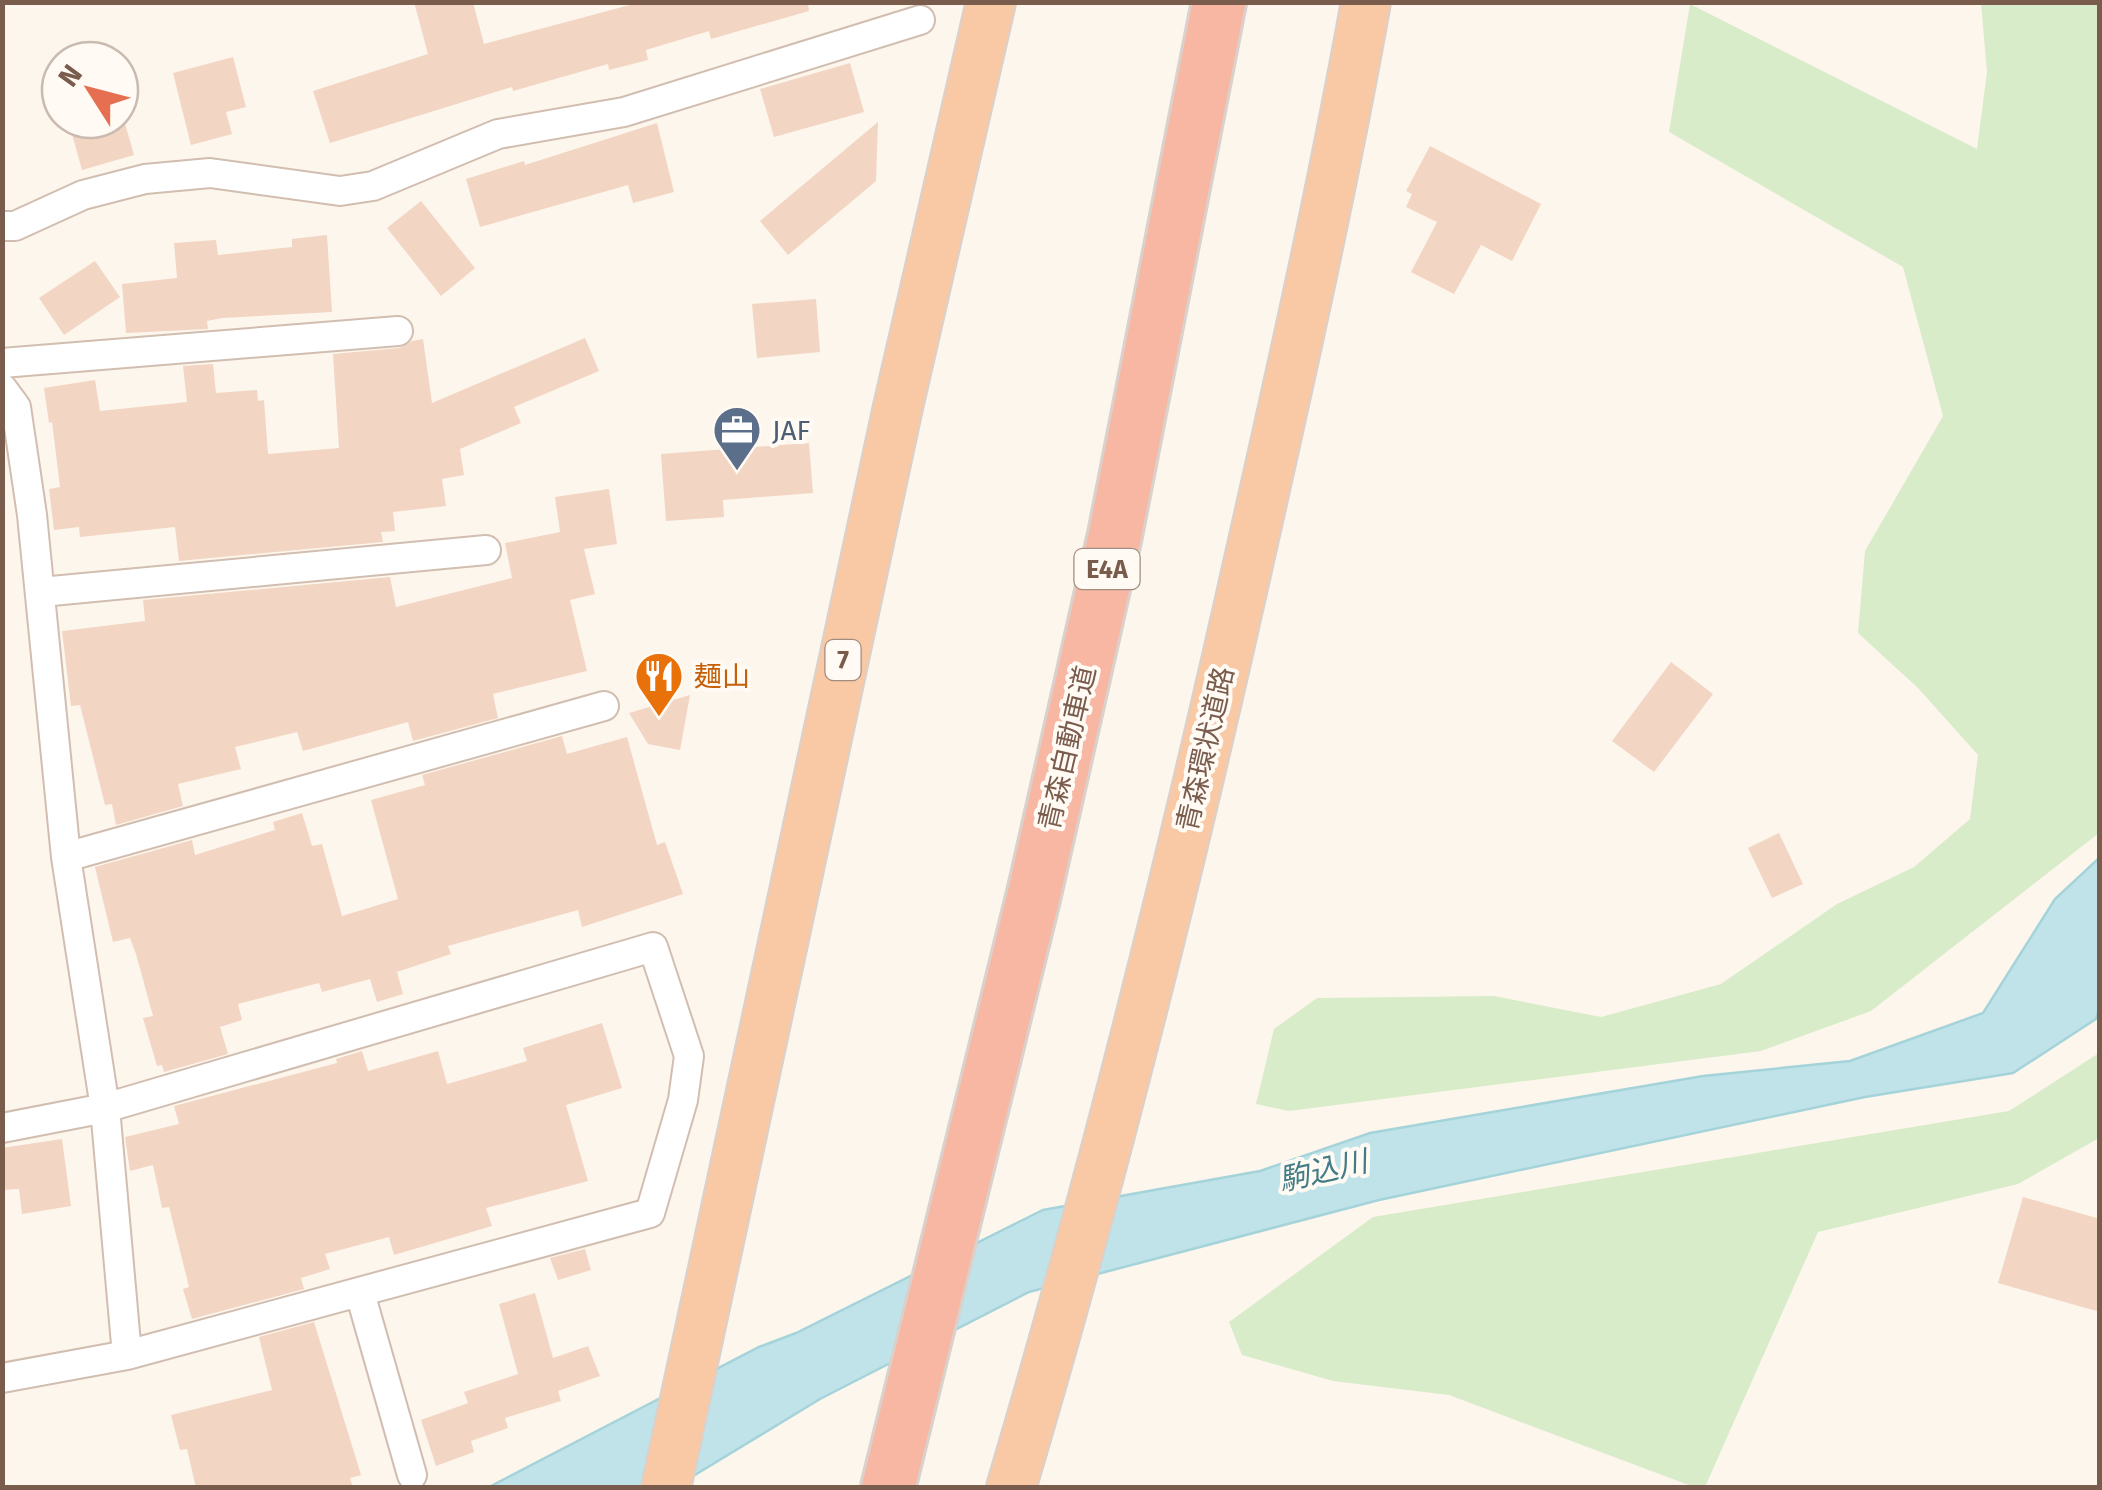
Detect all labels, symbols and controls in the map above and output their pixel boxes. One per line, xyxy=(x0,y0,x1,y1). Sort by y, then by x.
north arrow xyxy=(40,40,140,140)
text: N xyxy=(51,58,89,93)
office icon: JAF xyxy=(711,404,763,472)
place label: JAF xyxy=(772,414,811,447)
road number: E4A xyxy=(1074,549,1140,589)
road number: 7 xyxy=(826,640,860,680)
restaurant icon: 麺山 xyxy=(633,650,685,718)
place label: 麺山 xyxy=(694,660,750,693)
street label: 青森自動車道 xyxy=(1033,663,1102,834)
street label: 青森環状道路 xyxy=(1171,664,1240,835)
water label: 駒込川 xyxy=(1275,1143,1374,1199)

